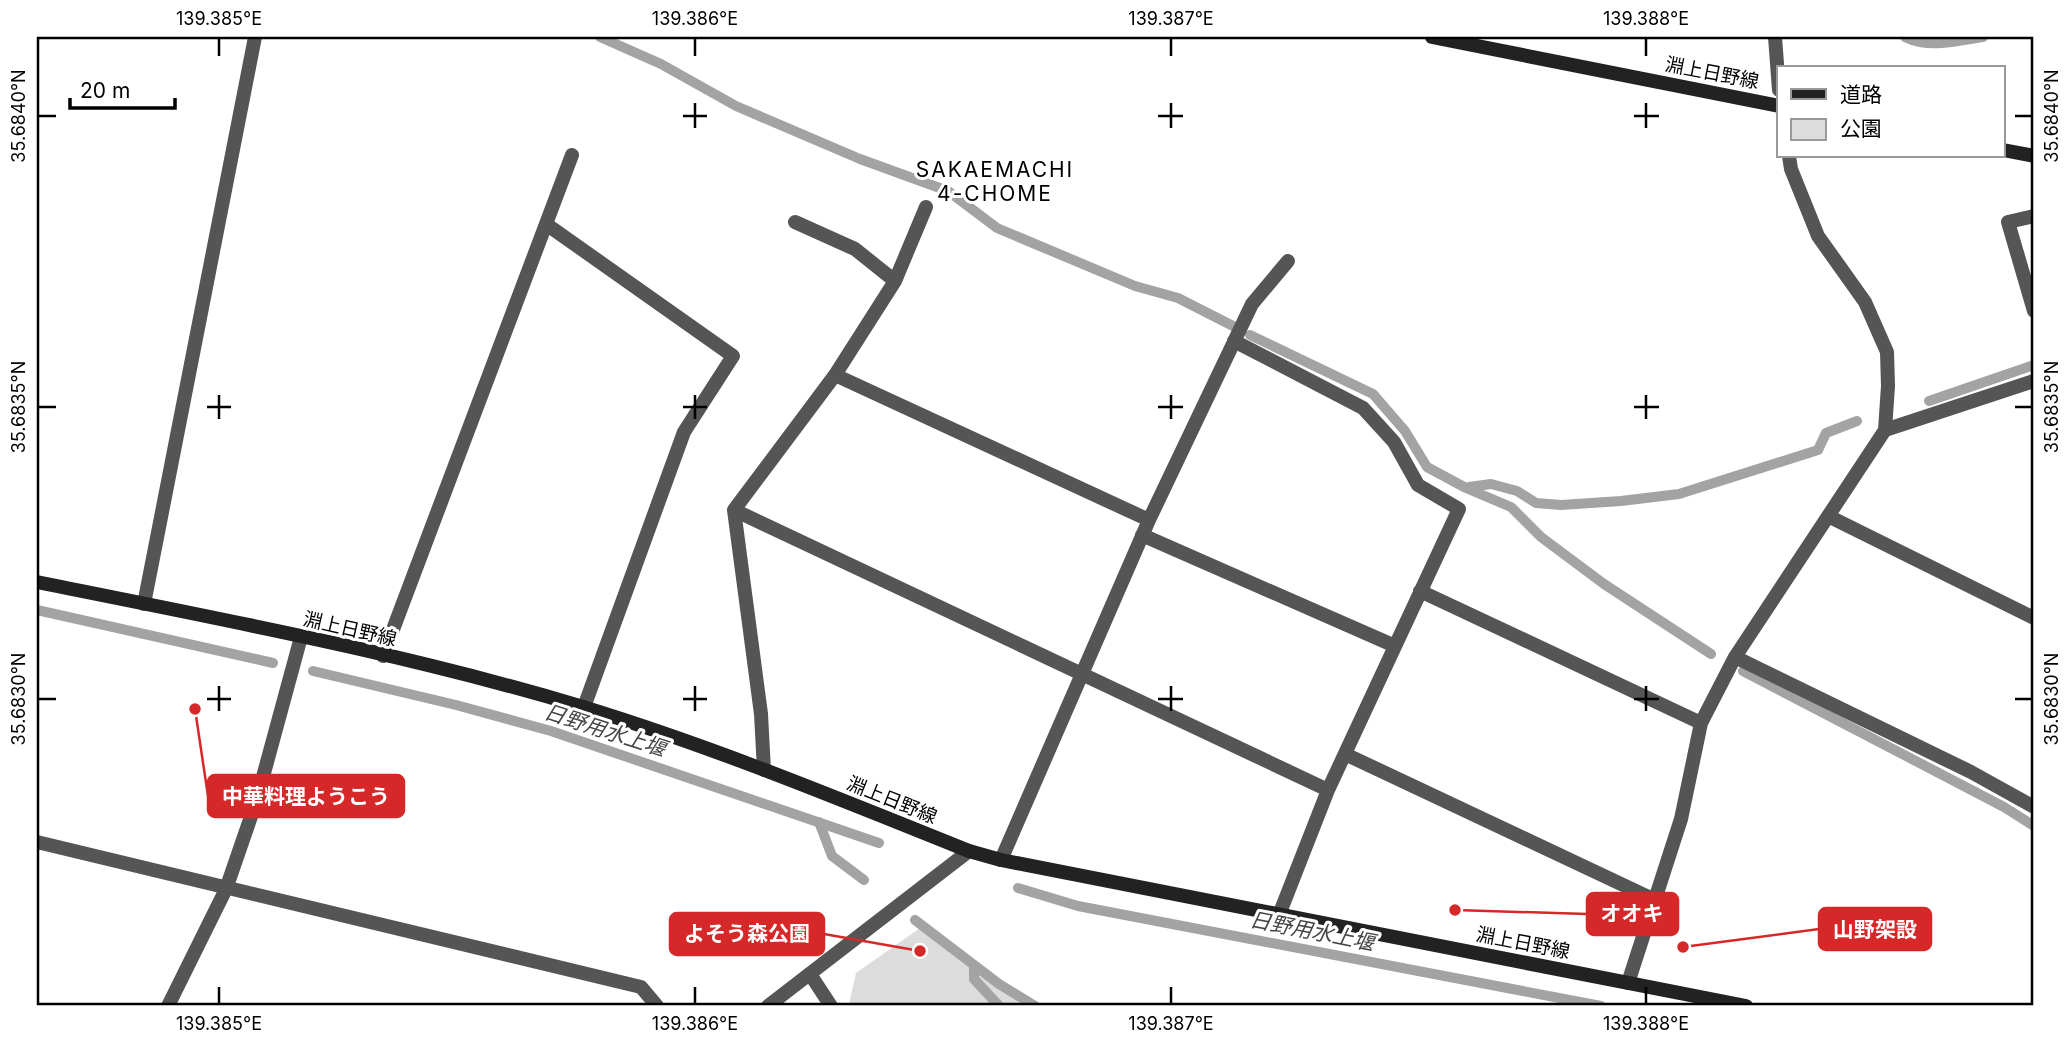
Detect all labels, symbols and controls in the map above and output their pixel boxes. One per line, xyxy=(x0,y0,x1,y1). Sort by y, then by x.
text: 139.385°E xyxy=(176,8,262,29)
text: 139.386°E xyxy=(652,8,738,29)
text: 139.387°E xyxy=(1128,8,1214,29)
text: 139.388°E xyxy=(1603,8,1689,29)
street label: 淵上日野線 xyxy=(1663,53,1761,93)
scale bar xyxy=(70,66,175,110)
legend xyxy=(1777,66,2004,158)
text: 35.6840°N xyxy=(8,69,29,163)
text: 35.6840°N xyxy=(2041,69,2062,163)
text: 20 m xyxy=(80,78,130,103)
text: 道路 xyxy=(1840,82,1882,107)
text: 公園 xyxy=(1840,116,1882,141)
district label: SAKAEMACHI 4-CHOME xyxy=(916,157,1074,206)
text: 35.6835°N xyxy=(8,361,29,453)
text: 35.6835°N xyxy=(2041,361,2062,453)
street label: 淵上日野線 xyxy=(301,607,399,651)
text: 35.6830°N xyxy=(8,653,29,745)
text: 35.6830°N xyxy=(2041,653,2062,745)
water label: 日野用水上堰 xyxy=(541,699,673,763)
street label: 淵上日野線 xyxy=(844,772,940,828)
callout: 中華料理ようこう xyxy=(208,775,404,817)
text: 中華料理ようこう xyxy=(222,784,390,809)
callout: オオキ xyxy=(1587,893,1678,935)
text: オオキ xyxy=(1601,901,1664,926)
water label: 日野用水上堰 xyxy=(1248,907,1380,956)
callout: 山野架設 xyxy=(1819,908,1931,950)
callout: よそう森公園 xyxy=(670,913,824,955)
text: 山野架設 xyxy=(1833,917,1917,942)
text: よそう森公園 xyxy=(684,921,810,946)
street label: 淵上日野線 xyxy=(1474,923,1572,963)
text: 139.385°E xyxy=(176,1013,262,1034)
text: 139.386°E xyxy=(652,1013,738,1034)
text: 139.387°E xyxy=(1128,1013,1214,1034)
text: 139.388°E xyxy=(1603,1013,1689,1034)

